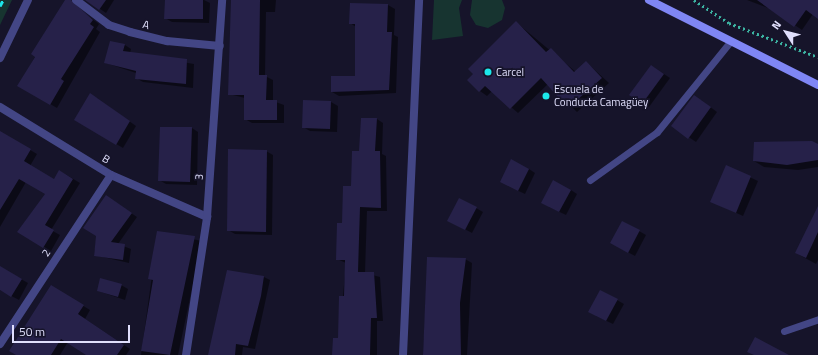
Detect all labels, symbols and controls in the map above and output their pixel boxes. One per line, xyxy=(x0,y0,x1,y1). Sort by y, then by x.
north arrow xyxy=(766,12,806,52)
text: N xyxy=(768,17,785,33)
street label: A xyxy=(141,18,151,32)
place label: Carcel xyxy=(496,65,524,79)
marker: Carcel xyxy=(483,67,493,77)
place label: Escuela de Conducta Camagüey xyxy=(554,83,648,109)
marker: Escuela de Conducta Camagüey xyxy=(541,91,551,101)
street label: B xyxy=(100,152,112,166)
street label: 3 xyxy=(192,173,206,181)
street label: 2 xyxy=(39,247,53,259)
scale bar xyxy=(14,317,132,343)
text: 50 m xyxy=(19,322,45,341)

